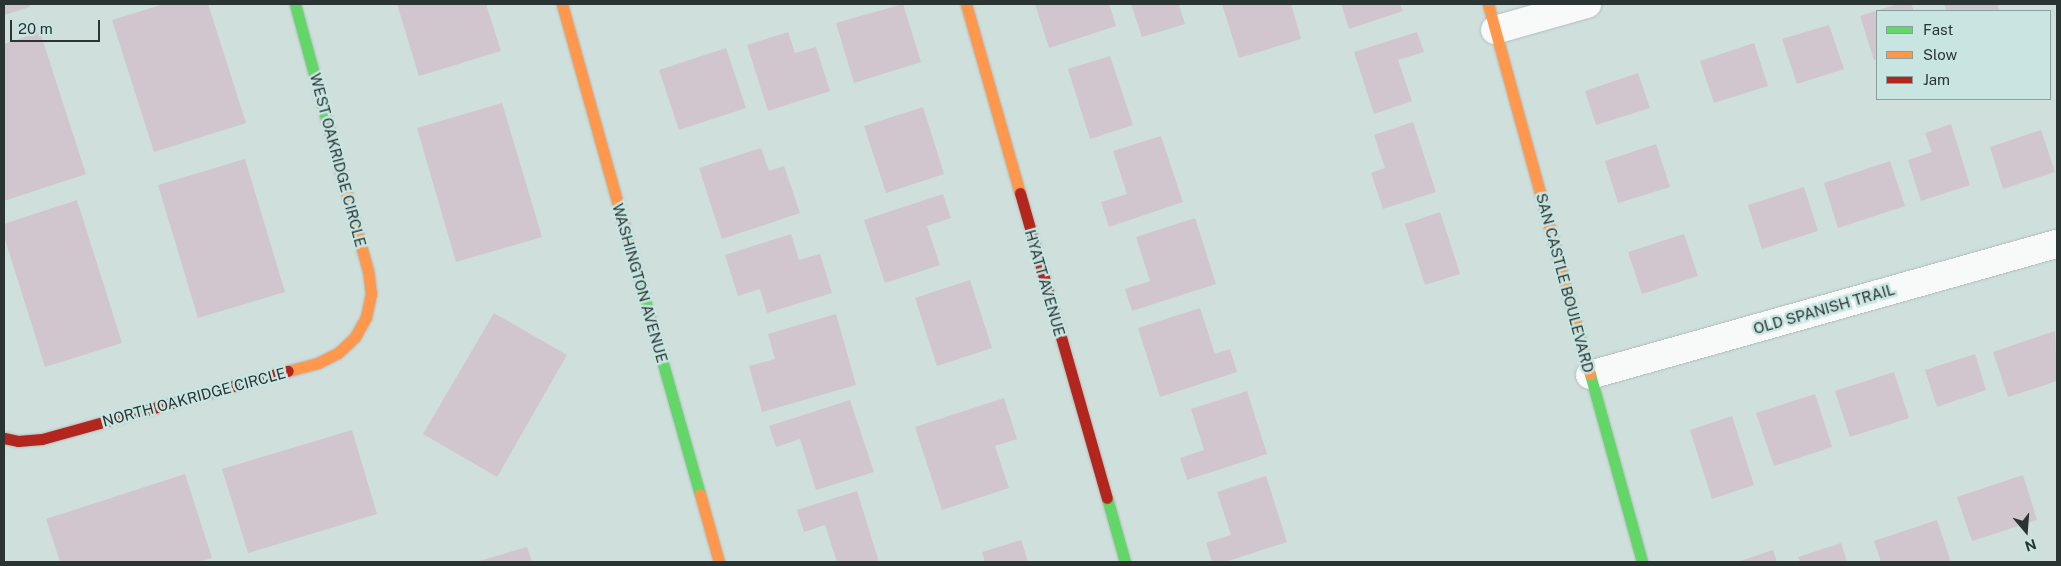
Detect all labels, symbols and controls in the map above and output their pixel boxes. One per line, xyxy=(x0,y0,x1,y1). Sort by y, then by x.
scale bar xyxy=(12,10,102,42)
legend xyxy=(1876,10,2051,100)
text: 20 m xyxy=(18,20,53,37)
text: Fast xyxy=(1923,21,1953,38)
text: Slow xyxy=(1923,46,1957,63)
street label: WEST OAKRIDGE CIRCLE xyxy=(306,71,370,249)
text: Jam xyxy=(1923,71,1950,88)
street label: SAN CASTLE BOULEVARD xyxy=(1532,191,1598,375)
street label: WASHINGTON AVENUE xyxy=(609,201,671,365)
street label: HYATT AVENUE xyxy=(1021,228,1069,338)
street label: OLD SPANISH TRAIL xyxy=(1751,280,1897,338)
street label: NORTH OAKRIDGE CIRCLE xyxy=(100,364,288,430)
north arrow xyxy=(2001,506,2051,556)
text: N xyxy=(2023,536,2038,555)

